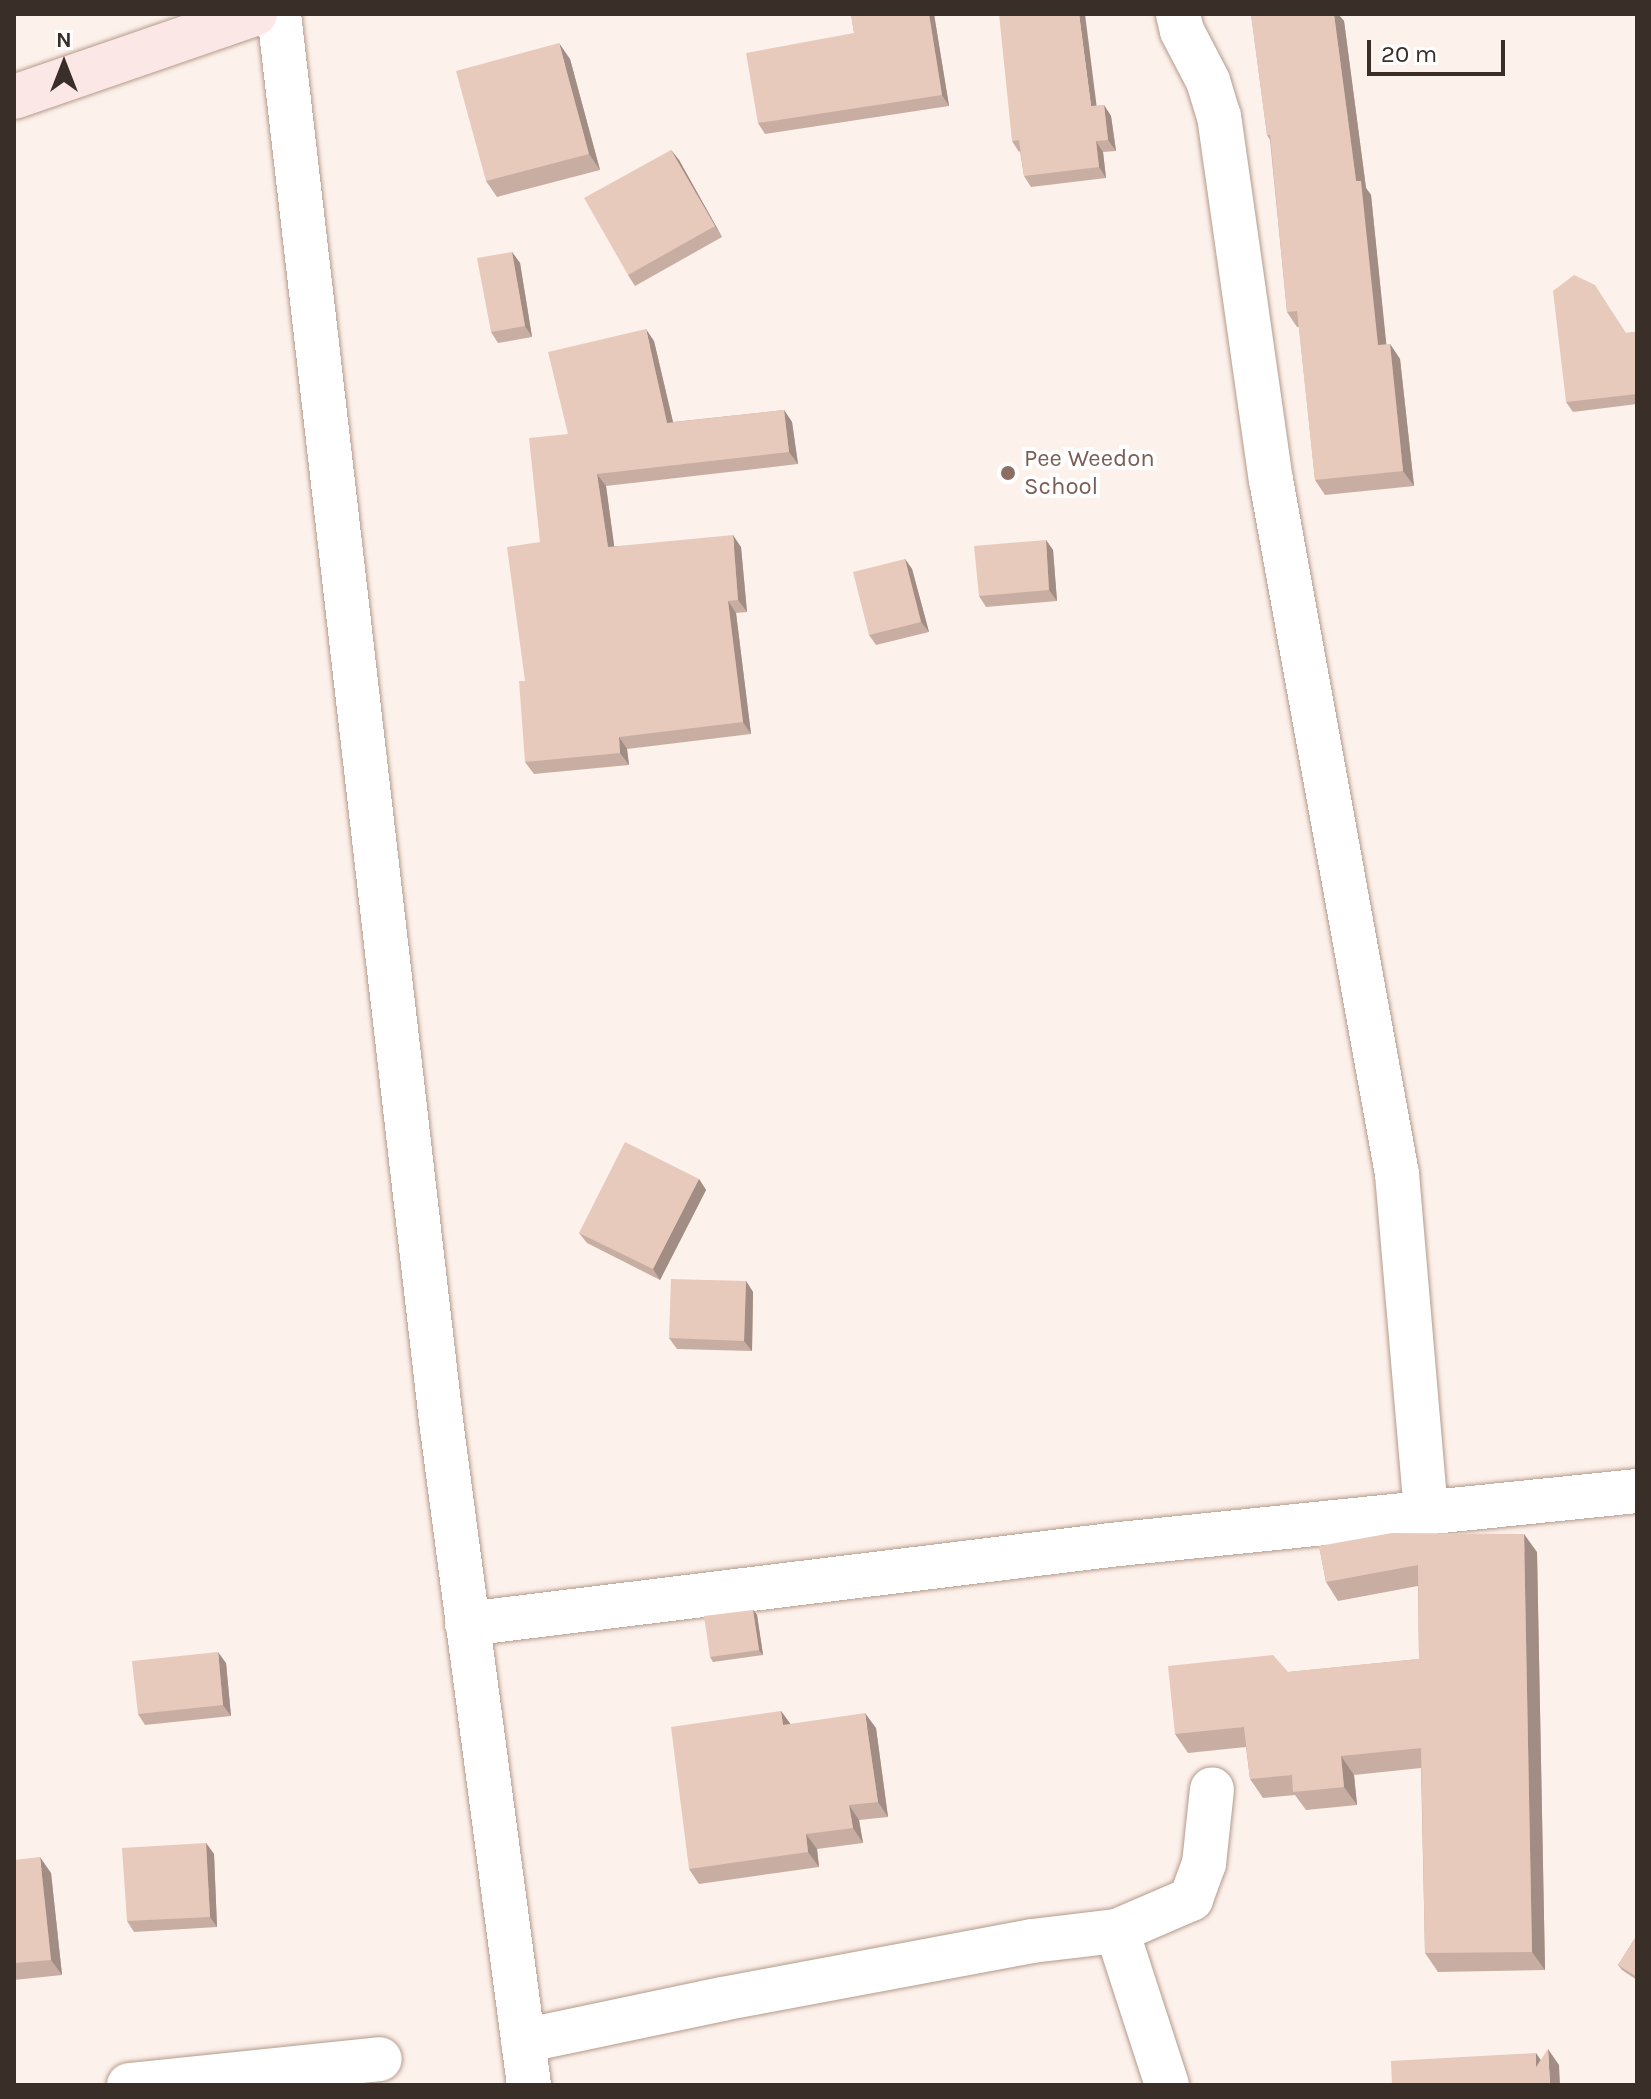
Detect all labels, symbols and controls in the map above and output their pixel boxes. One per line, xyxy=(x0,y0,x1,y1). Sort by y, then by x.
north arrow xyxy=(24,24,104,104)
scale bar xyxy=(1371,24,1509,74)
text: N xyxy=(56,27,72,53)
text: 20 m xyxy=(1381,40,1437,68)
place label: Pee Weedon School xyxy=(1024,445,1155,501)
marker: Pee Weedon School xyxy=(999,464,1017,482)

